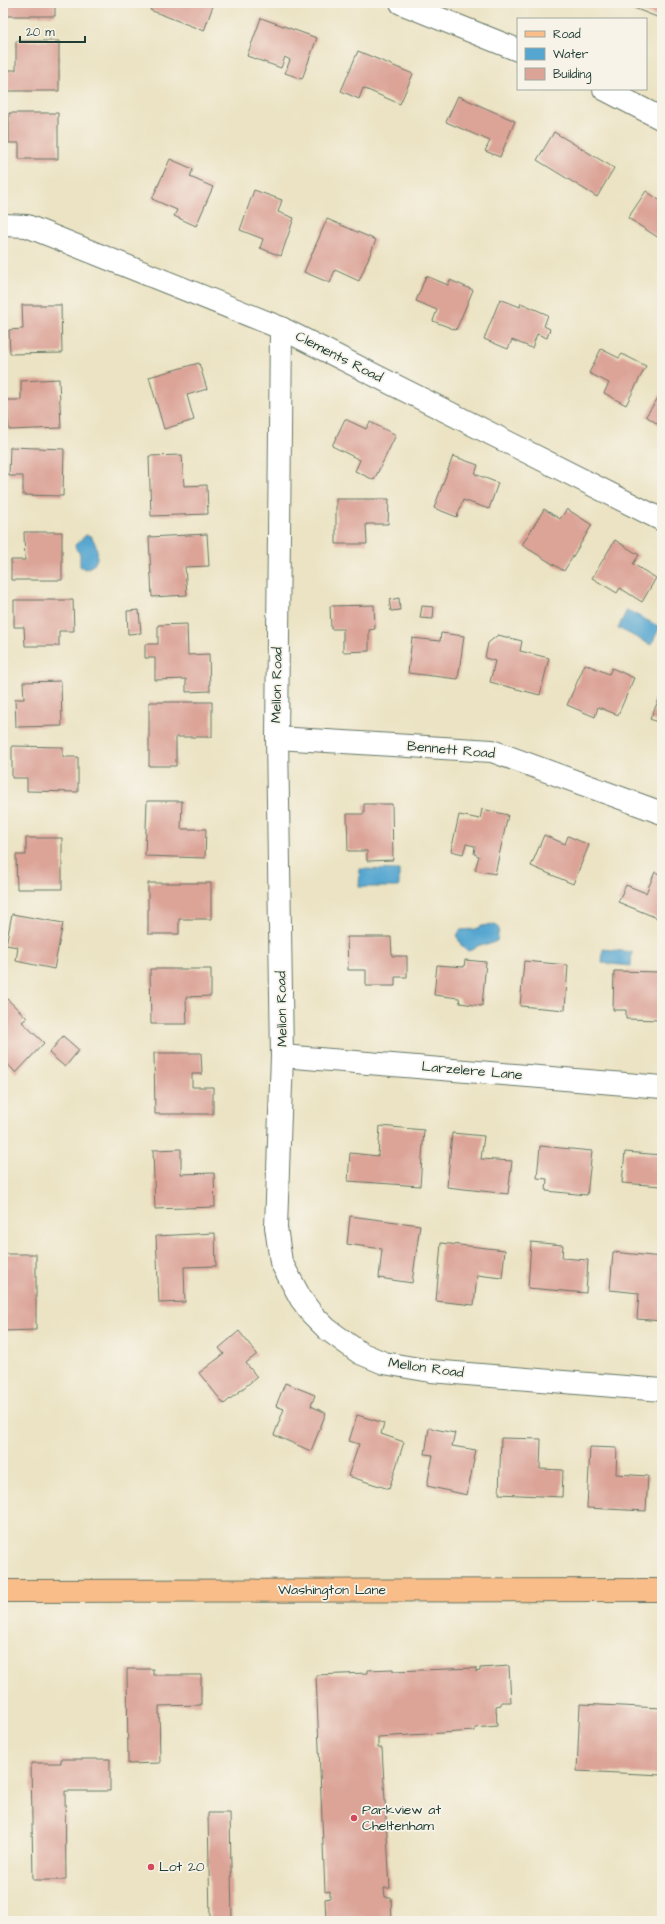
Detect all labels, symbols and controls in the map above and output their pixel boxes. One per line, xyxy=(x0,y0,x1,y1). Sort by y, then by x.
scale bar xyxy=(20,18,85,44)
legend xyxy=(517,18,647,90)
text: 20 m xyxy=(26,24,55,41)
text: Road xyxy=(553,26,581,43)
text: Water xyxy=(553,46,589,63)
text: Building xyxy=(553,66,591,84)
street label: Clements Road xyxy=(292,326,386,388)
street label: Mellon Road xyxy=(266,647,288,723)
street label: Bennett Road xyxy=(406,736,496,764)
street label: Mellon Road xyxy=(271,971,293,1047)
street label: Larzelere Lane xyxy=(421,1057,524,1085)
street label: Mellon Road xyxy=(387,1353,465,1383)
street label: Washington Lane xyxy=(278,1580,386,1600)
place label: Parkview at Cheltenham xyxy=(362,1800,441,1836)
marker: Parkview at Cheltenham xyxy=(349,1813,359,1823)
place label: Lot 20 xyxy=(159,1857,205,1877)
marker: Lot 20 xyxy=(146,1862,156,1872)

